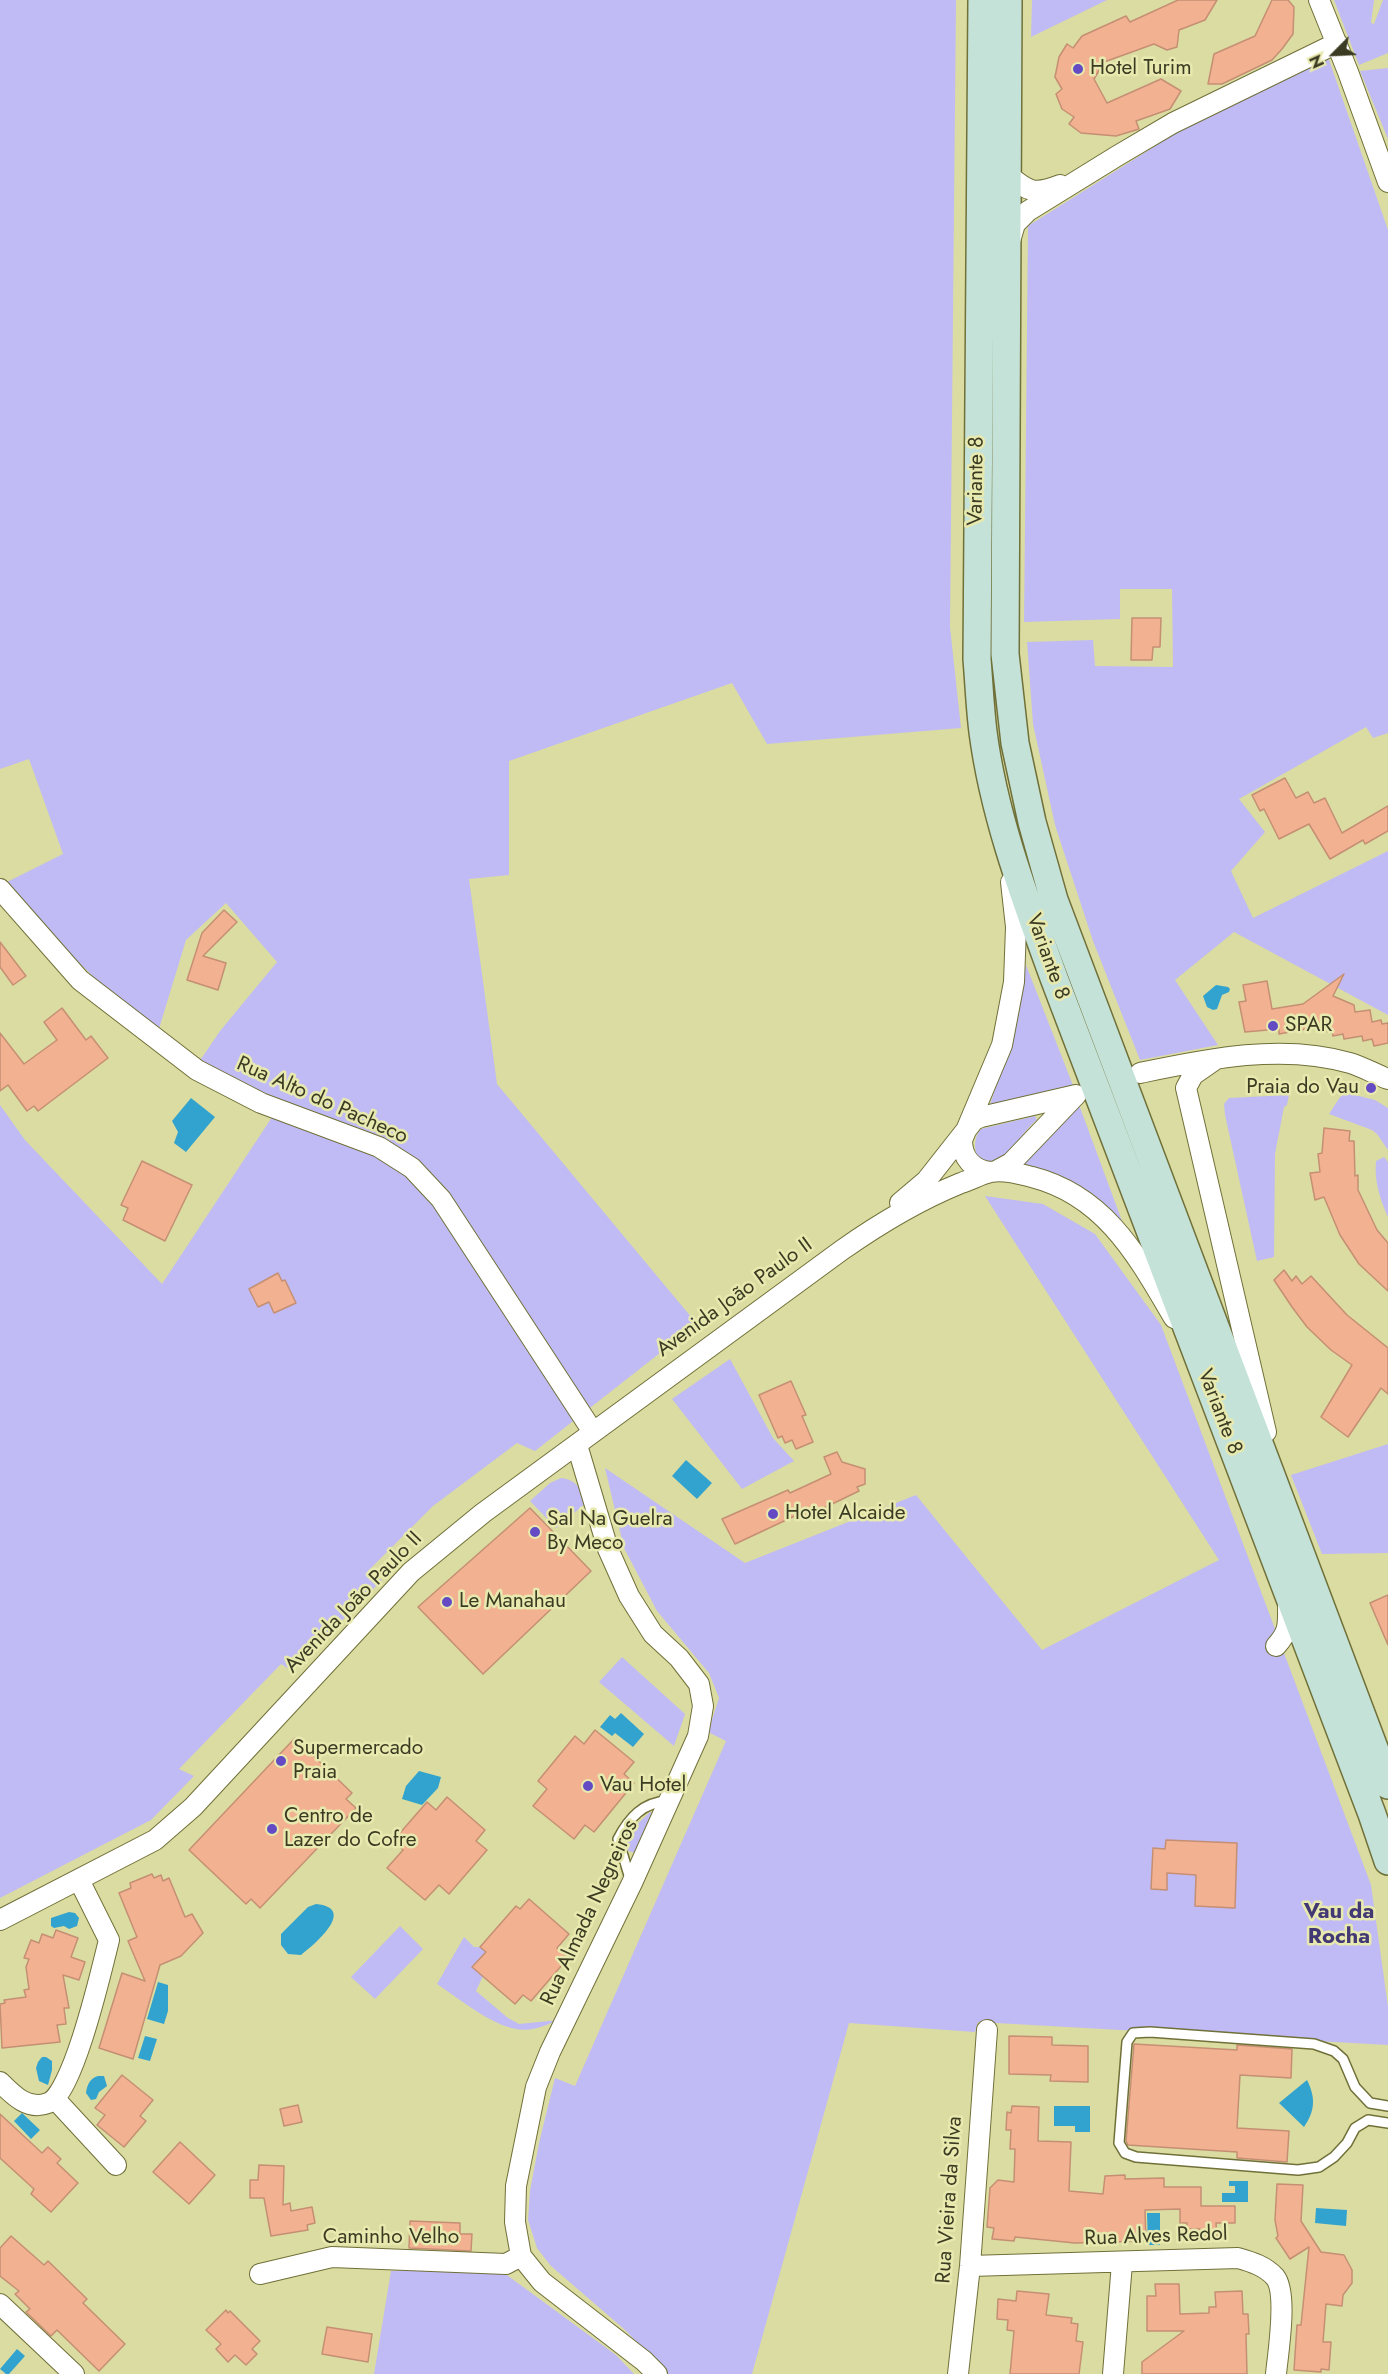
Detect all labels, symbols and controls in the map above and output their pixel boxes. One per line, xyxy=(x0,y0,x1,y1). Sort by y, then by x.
north arrow xyxy=(1304,24,1364,84)
text: N xyxy=(1304,51,1330,72)
place label: Hotel Turim xyxy=(1090,56,1192,82)
marker: Hotel Turim xyxy=(1071,62,1085,76)
street label: Variante 8 xyxy=(964,436,990,526)
street label: Variante 8 xyxy=(1020,911,1074,1003)
place label: SPAR xyxy=(1285,1013,1332,1039)
marker: SPAR xyxy=(1266,1019,1280,1033)
street label: Rua Alto do Pacheco xyxy=(232,1052,412,1150)
place label: Praia do Vau xyxy=(1246,1075,1359,1101)
marker: Praia do Vau xyxy=(1364,1081,1378,1095)
street label: Avenida João Paulo II xyxy=(652,1233,818,1363)
street label: Variante 8 xyxy=(1191,1366,1247,1458)
place label: Hotel Alcaide xyxy=(785,1501,906,1527)
place label: Sal Na Guelra By Meco xyxy=(547,1507,673,1557)
marker: Hotel Alcaide xyxy=(766,1507,780,1521)
marker: Sal Na Guelra By Meco xyxy=(528,1525,542,1539)
street label: Avenida João Paulo II xyxy=(280,1527,428,1679)
place label: Le Manahau xyxy=(459,1589,566,1615)
marker: Le Manahau xyxy=(440,1595,454,1609)
place label: Supermercado Praia xyxy=(293,1736,423,1786)
marker: Supermercado Praia xyxy=(274,1754,288,1768)
place label: Vau Hotel xyxy=(600,1773,686,1799)
marker: Vau Hotel xyxy=(581,1779,595,1793)
place label: Centro de Lazer do Cofre xyxy=(284,1804,417,1854)
street label: Rua Almada Negreiros xyxy=(536,1816,644,2010)
marker: Centro de Lazer do Cofre xyxy=(265,1822,279,1836)
district label: Vau da Rocha xyxy=(1304,1900,1374,1952)
street label: Rua Vieira da Silva xyxy=(932,2115,968,2285)
street label: Rua Alves Redol xyxy=(1084,2222,1228,2252)
street label: Caminho Velho xyxy=(323,2225,459,2251)

